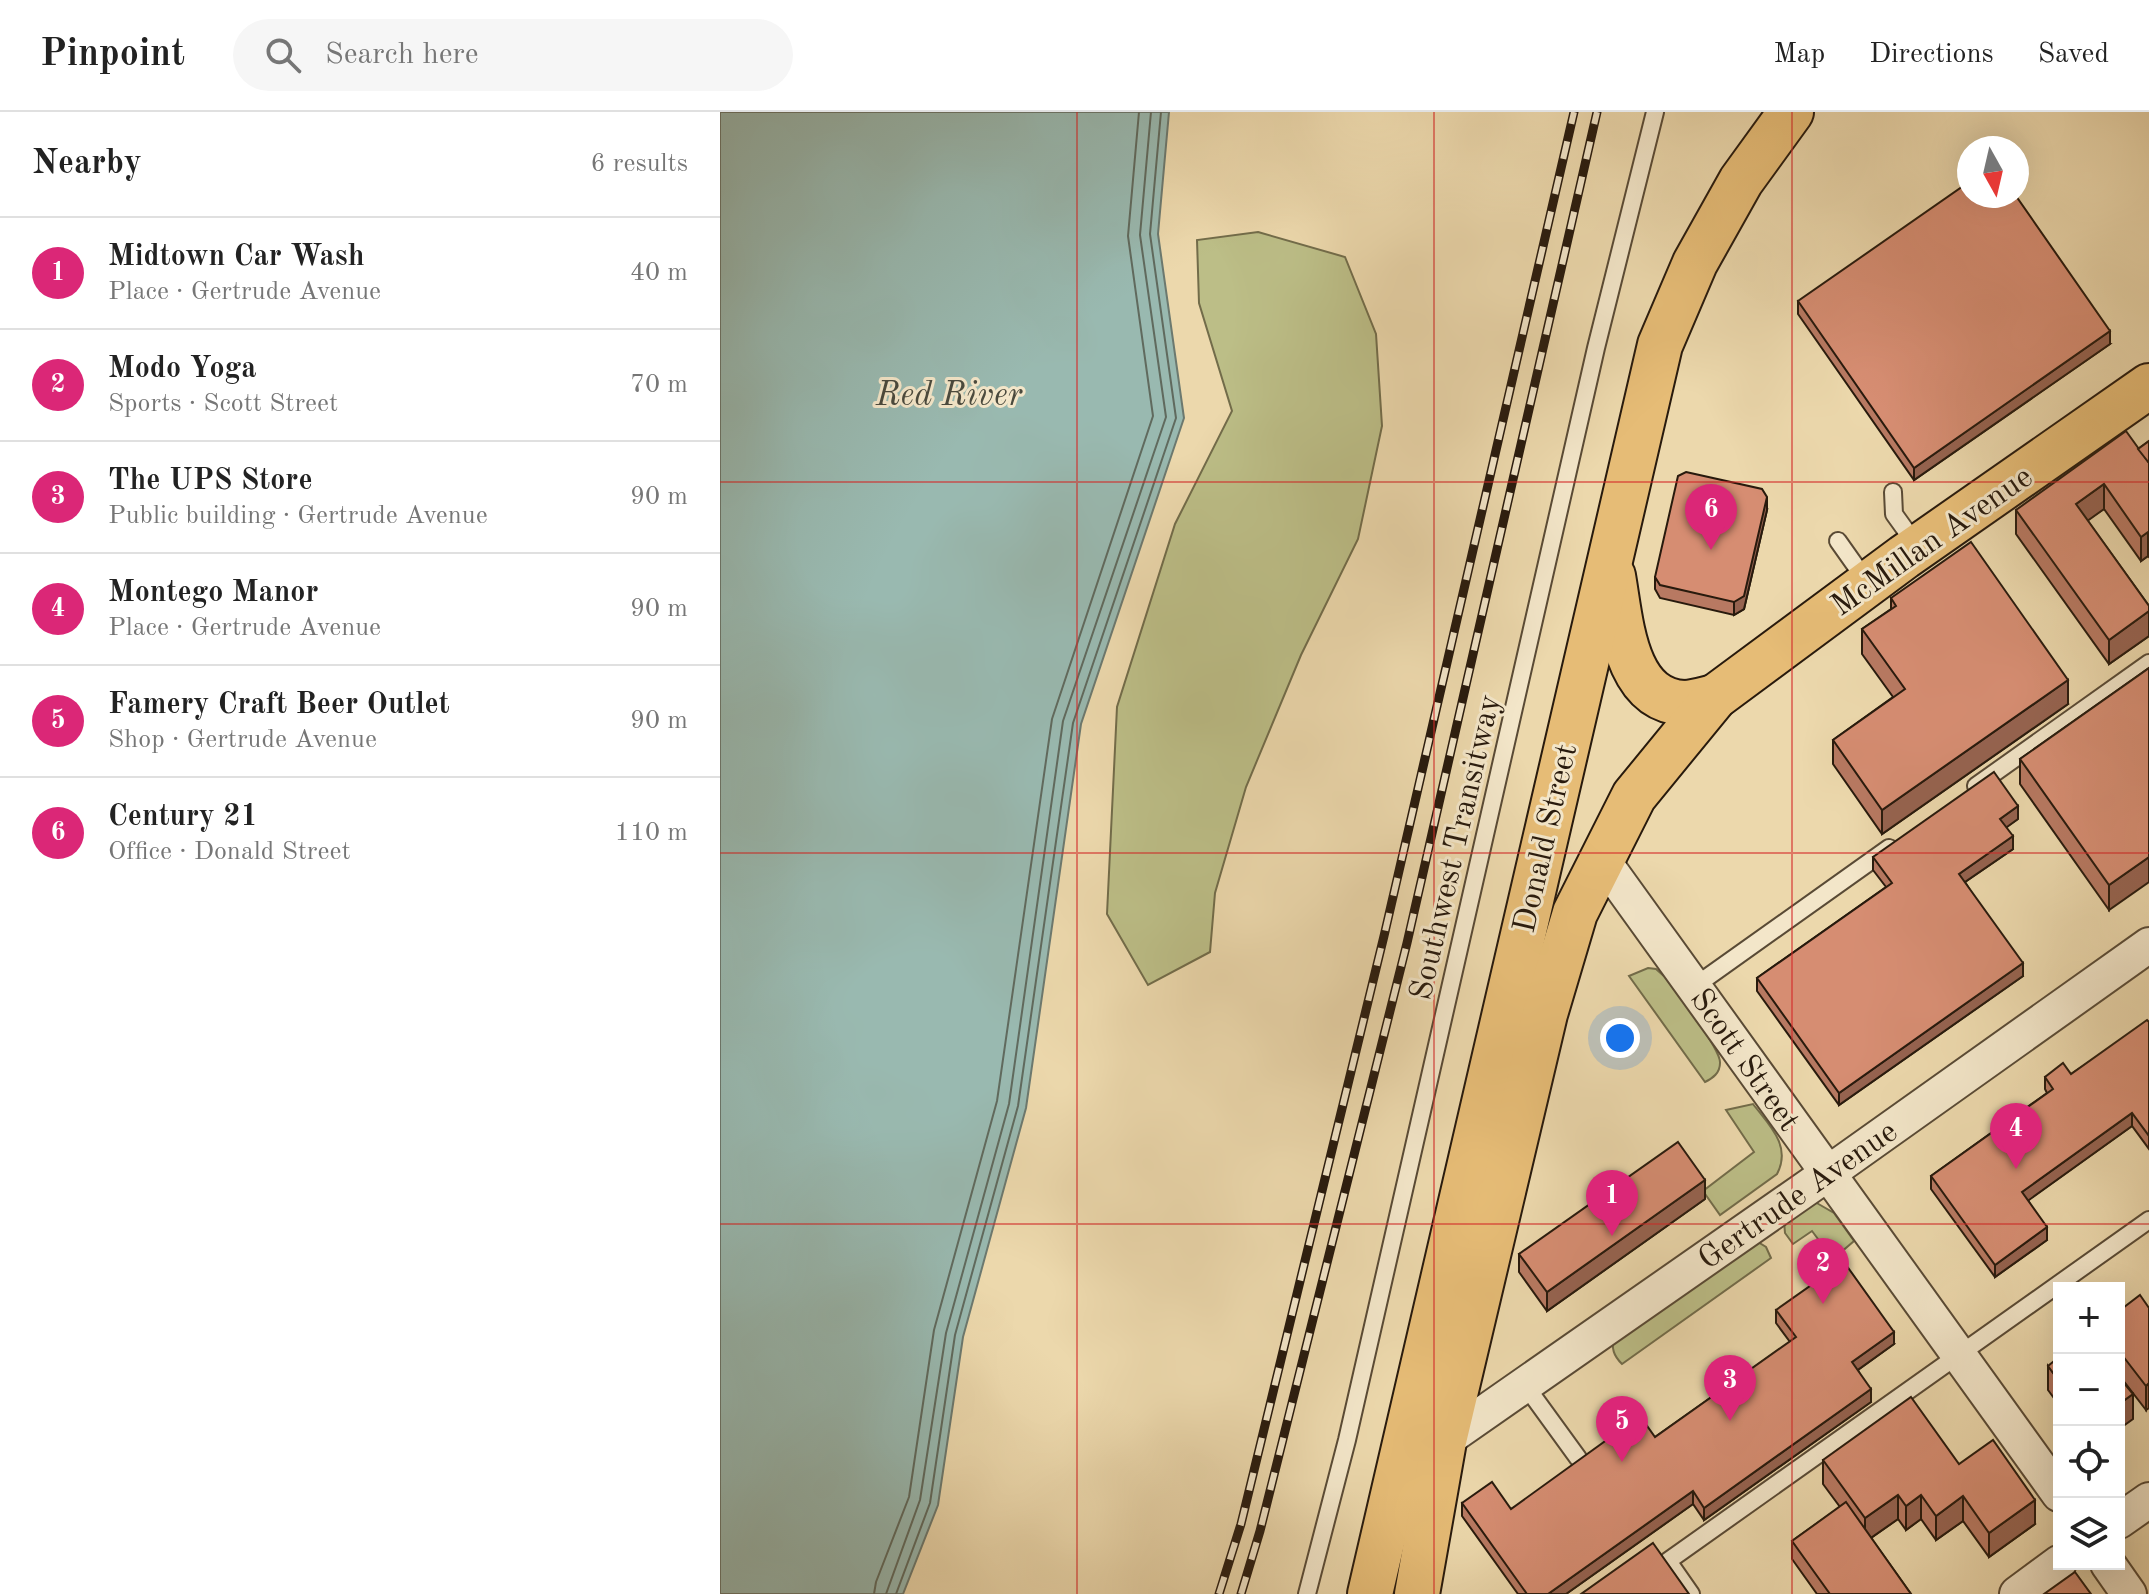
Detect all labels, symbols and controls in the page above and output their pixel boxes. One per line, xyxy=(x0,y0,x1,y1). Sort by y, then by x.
search box xyxy=(233,19,793,91)
icon: search xyxy=(261,33,305,77)
text: Pinpoint xyxy=(40,36,185,74)
text: Search here xyxy=(325,40,479,70)
text: Map xyxy=(1773,41,1825,69)
text: Directions xyxy=(1869,41,1994,69)
text: Saved xyxy=(2038,41,2109,69)
north arrow xyxy=(1957,136,2029,208)
text: Nearby xyxy=(32,147,142,181)
text: 6 results xyxy=(590,151,688,177)
text: Midtown Car Wash xyxy=(108,242,364,272)
text: 1 xyxy=(50,260,66,286)
text: 40 m xyxy=(630,260,688,286)
text: Place · Gertrude Avenue xyxy=(108,279,381,305)
text: Modo Yoga xyxy=(108,354,256,384)
text: 2 xyxy=(50,372,66,398)
text: 70 m xyxy=(630,372,688,398)
water label: Red River xyxy=(875,379,1024,413)
text: Sports · Scott Street xyxy=(108,391,338,417)
street label: McMillan Avenue xyxy=(1826,461,2039,624)
text: The UPS Store xyxy=(108,466,313,496)
text: 3 xyxy=(50,484,66,510)
text: 90 m xyxy=(630,484,688,510)
pin: 6 xyxy=(1685,484,1737,550)
text: Public building · Gertrude Avenue xyxy=(108,503,488,529)
text: Montego Manor xyxy=(108,578,318,608)
text: 4 xyxy=(50,596,66,622)
text: 90 m xyxy=(630,596,688,622)
text: Place · Gertrude Avenue xyxy=(108,615,381,641)
text: Famery Craft Beer Outlet xyxy=(108,690,450,720)
street label: Southwest Transitway xyxy=(1406,692,1508,1003)
text: 5 xyxy=(50,708,66,734)
text: 90 m xyxy=(630,708,688,734)
text: Shop · Gertrude Avenue xyxy=(108,727,377,753)
street label: Donald Street xyxy=(1510,741,1584,936)
text: Century 21 xyxy=(108,802,258,832)
text: 6 xyxy=(50,820,66,846)
text: 110 m xyxy=(615,820,688,846)
text: Office · Donald Street xyxy=(108,839,351,865)
street label: Scott Street xyxy=(1683,984,1804,1138)
your location xyxy=(1600,1018,1640,1058)
pin: 4 xyxy=(1990,1103,2042,1169)
street label: Gertrude Avenue xyxy=(1694,1116,1904,1277)
pin: 1 xyxy=(1586,1170,1638,1236)
pin: 2 xyxy=(1797,1238,1849,1304)
map controls xyxy=(2053,1282,2125,1570)
button: + xyxy=(2053,1282,2125,1354)
button: − xyxy=(2053,1354,2125,1426)
pin: 3 xyxy=(1704,1355,1756,1421)
pin: 5 xyxy=(1596,1396,1648,1462)
button: locate xyxy=(2053,1426,2125,1498)
button: layers xyxy=(2053,1498,2125,1570)

